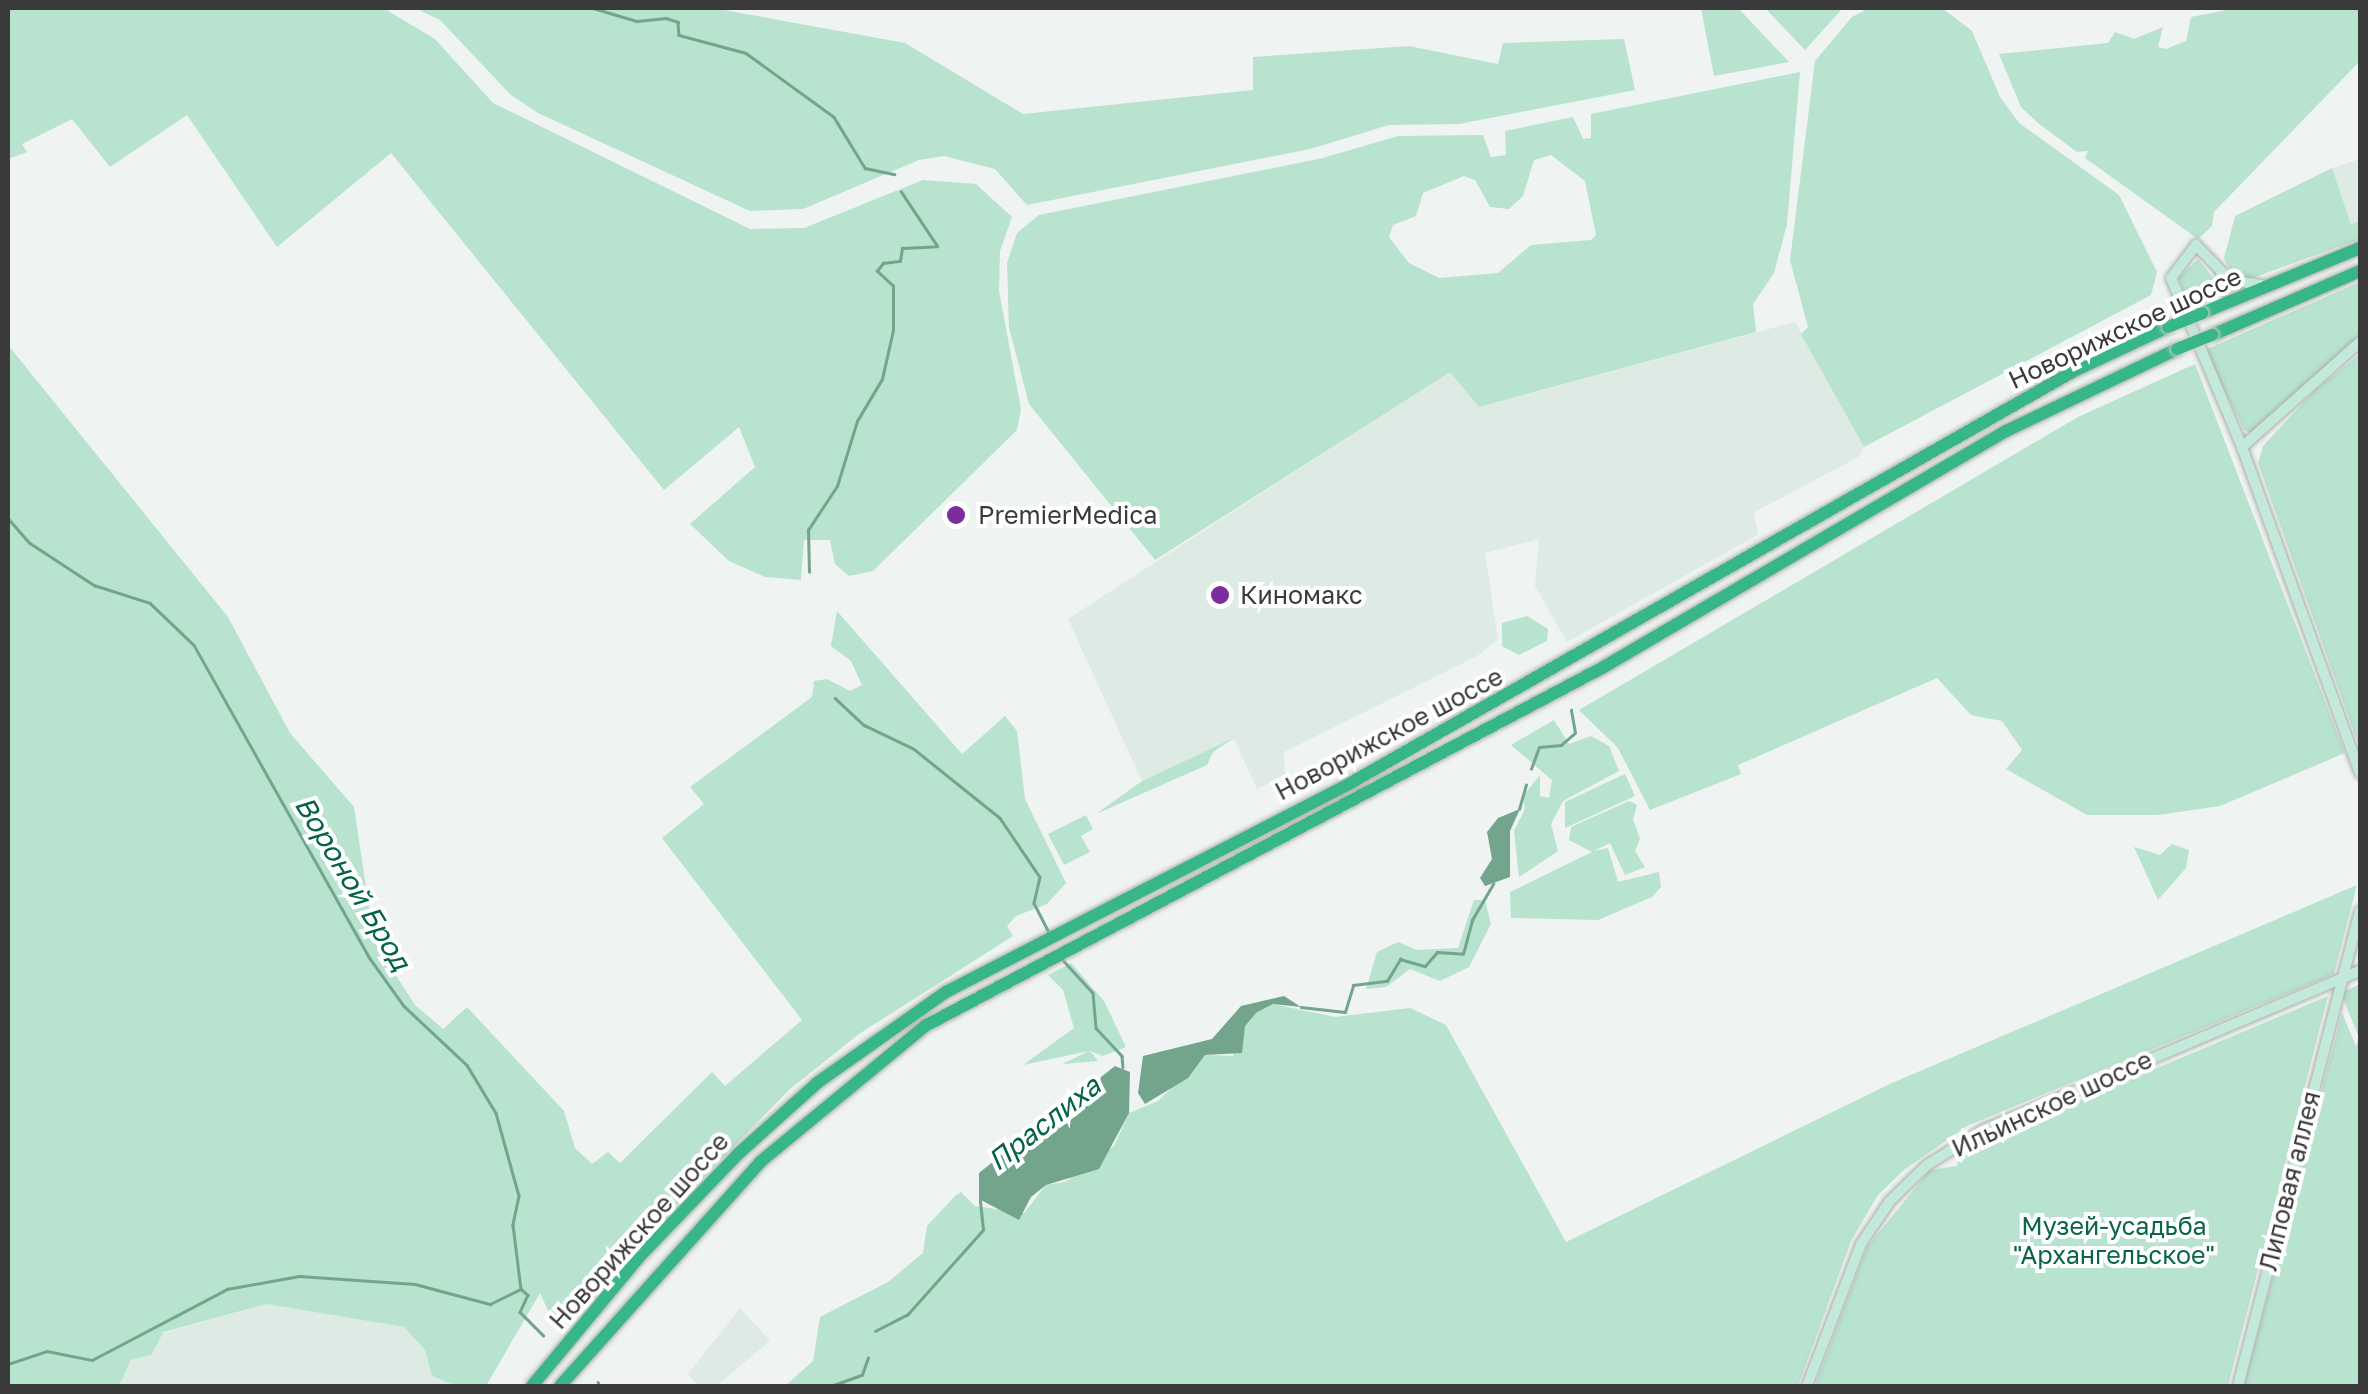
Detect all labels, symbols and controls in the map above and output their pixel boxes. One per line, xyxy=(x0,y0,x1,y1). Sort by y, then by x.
street label: Новорижское шоссе xyxy=(2004,261,2246,395)
place label: PremierMedica xyxy=(978,500,1157,530)
marker: PremierMedica xyxy=(943,502,969,528)
place label: Киномакс xyxy=(1240,580,1363,610)
marker: Киномакс xyxy=(1209,584,1231,606)
street label: Новорижское шоссе xyxy=(1270,661,1508,807)
water label: Вороной Брод xyxy=(288,790,418,976)
street label: Ильинское шоссе xyxy=(1947,1044,2157,1164)
water label: Праслиха xyxy=(981,1069,1107,1177)
street label: Липовая аллея xyxy=(2253,1088,2327,1274)
street label: Новорижское шоссе xyxy=(543,1127,735,1335)
park label: Музей-усадьба "Архангельское" xyxy=(2013,1212,2215,1271)

